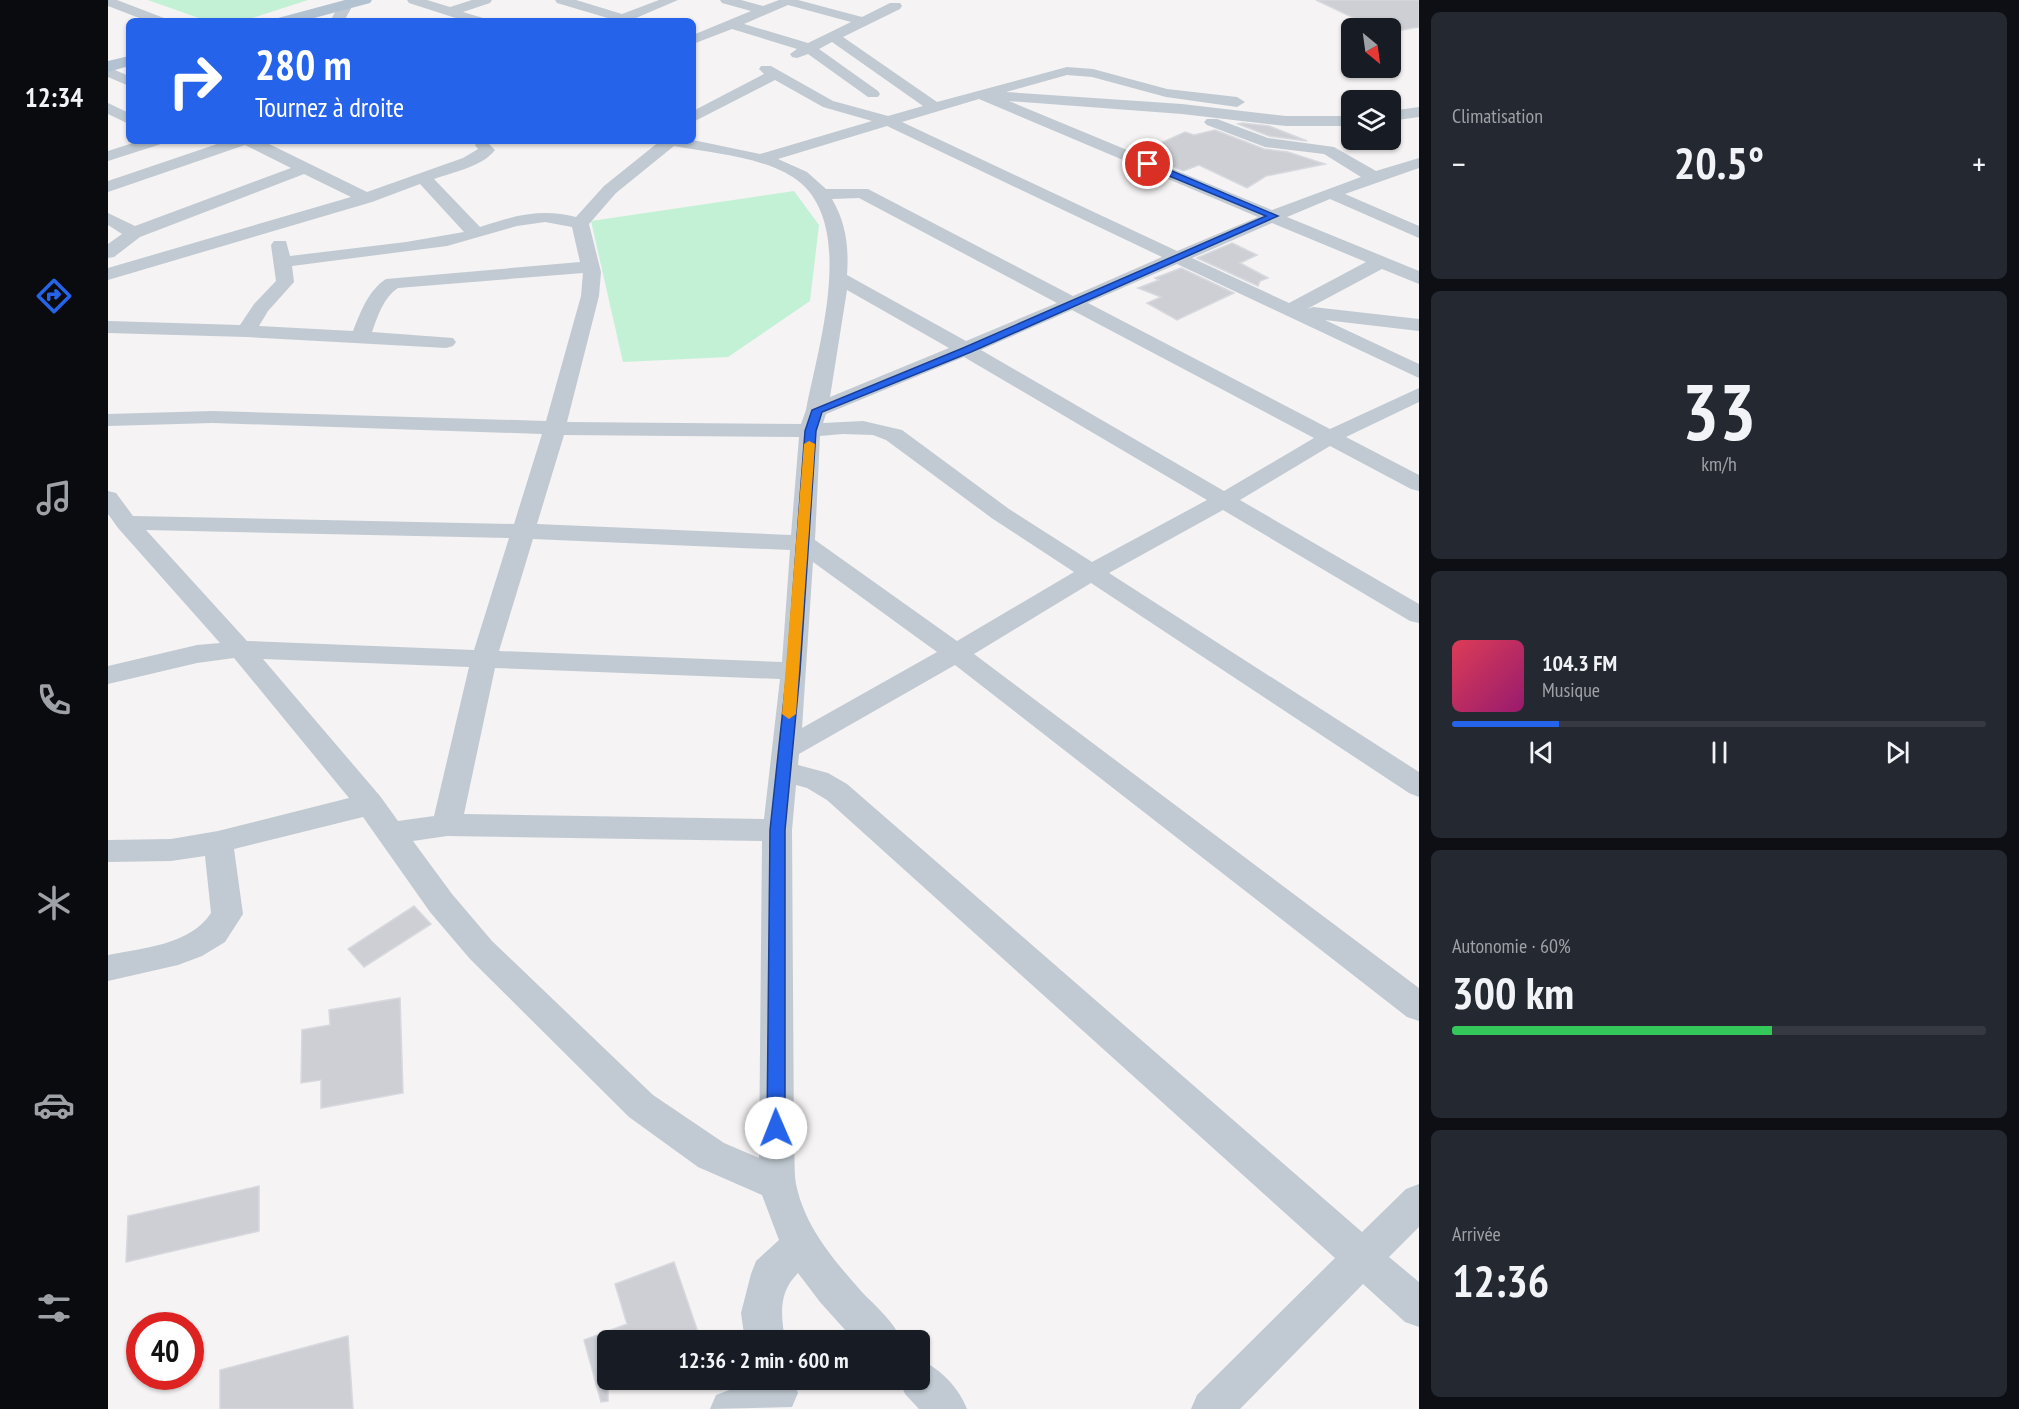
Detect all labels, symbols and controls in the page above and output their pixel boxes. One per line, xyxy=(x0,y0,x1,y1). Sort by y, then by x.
north arrow xyxy=(1341,18,1401,78)
map controls xyxy=(1341,18,1401,150)
text: 280 m xyxy=(255,37,352,92)
icon: right xyxy=(156,42,234,120)
text: 12:34 xyxy=(25,80,83,114)
text: Tournez à droite xyxy=(255,90,404,124)
button: layers xyxy=(1341,90,1401,150)
text: Climatisation xyxy=(1452,103,1543,129)
text: 20.5° xyxy=(1674,133,1764,191)
pin xyxy=(1122,138,1173,189)
text: − xyxy=(1452,142,1466,185)
text: + xyxy=(1972,142,1986,185)
icon: arrive xyxy=(1131,147,1164,180)
icon: directions xyxy=(33,275,75,317)
text: 33 xyxy=(1682,361,1756,462)
text: km/h xyxy=(1701,451,1737,477)
icon: music xyxy=(33,477,75,519)
text: 104.3 FM xyxy=(1542,649,1617,677)
text: Musique xyxy=(1542,677,1600,703)
icon: phone xyxy=(33,679,75,721)
icon: previous xyxy=(1525,736,1558,769)
icon: pause xyxy=(1703,736,1736,769)
icon: next xyxy=(1881,736,1914,769)
icon: climate xyxy=(33,882,75,924)
text: Autonomie · 60% xyxy=(1452,933,1571,959)
text: 300 km xyxy=(1452,963,1574,1021)
icon: car xyxy=(33,1084,75,1126)
position arrow xyxy=(744,1096,808,1160)
text: Arrivée xyxy=(1452,1221,1501,1247)
text: 12:36 xyxy=(1452,1251,1549,1309)
icon: filters xyxy=(33,1287,75,1329)
speed limit sign: 40 xyxy=(126,1312,204,1390)
text: 12:36 · 2 min · 600 m xyxy=(678,1346,849,1374)

